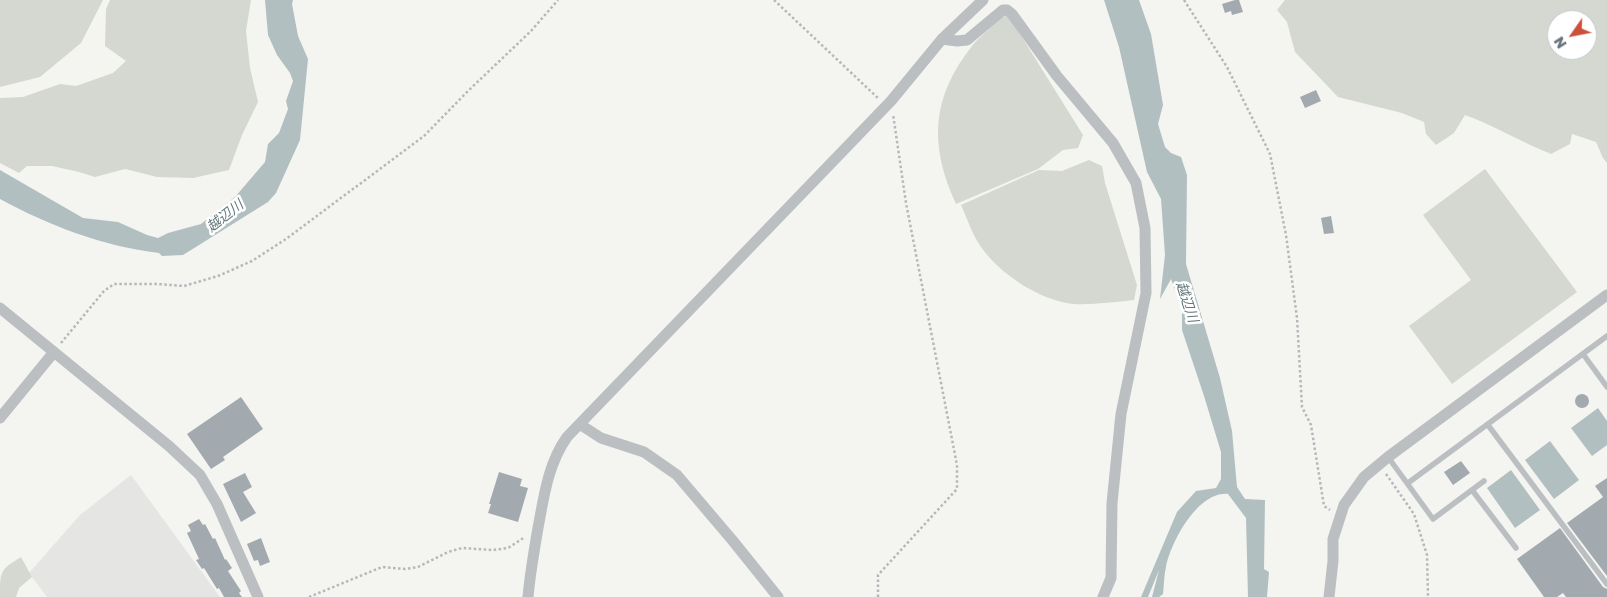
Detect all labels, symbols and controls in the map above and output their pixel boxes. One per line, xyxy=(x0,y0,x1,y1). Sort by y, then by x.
north arrow xyxy=(1547,10,1597,60)
text: N xyxy=(1550,34,1570,52)
water label: 越辺川 xyxy=(203,196,247,236)
water label: 越辺川 xyxy=(1173,279,1201,325)

